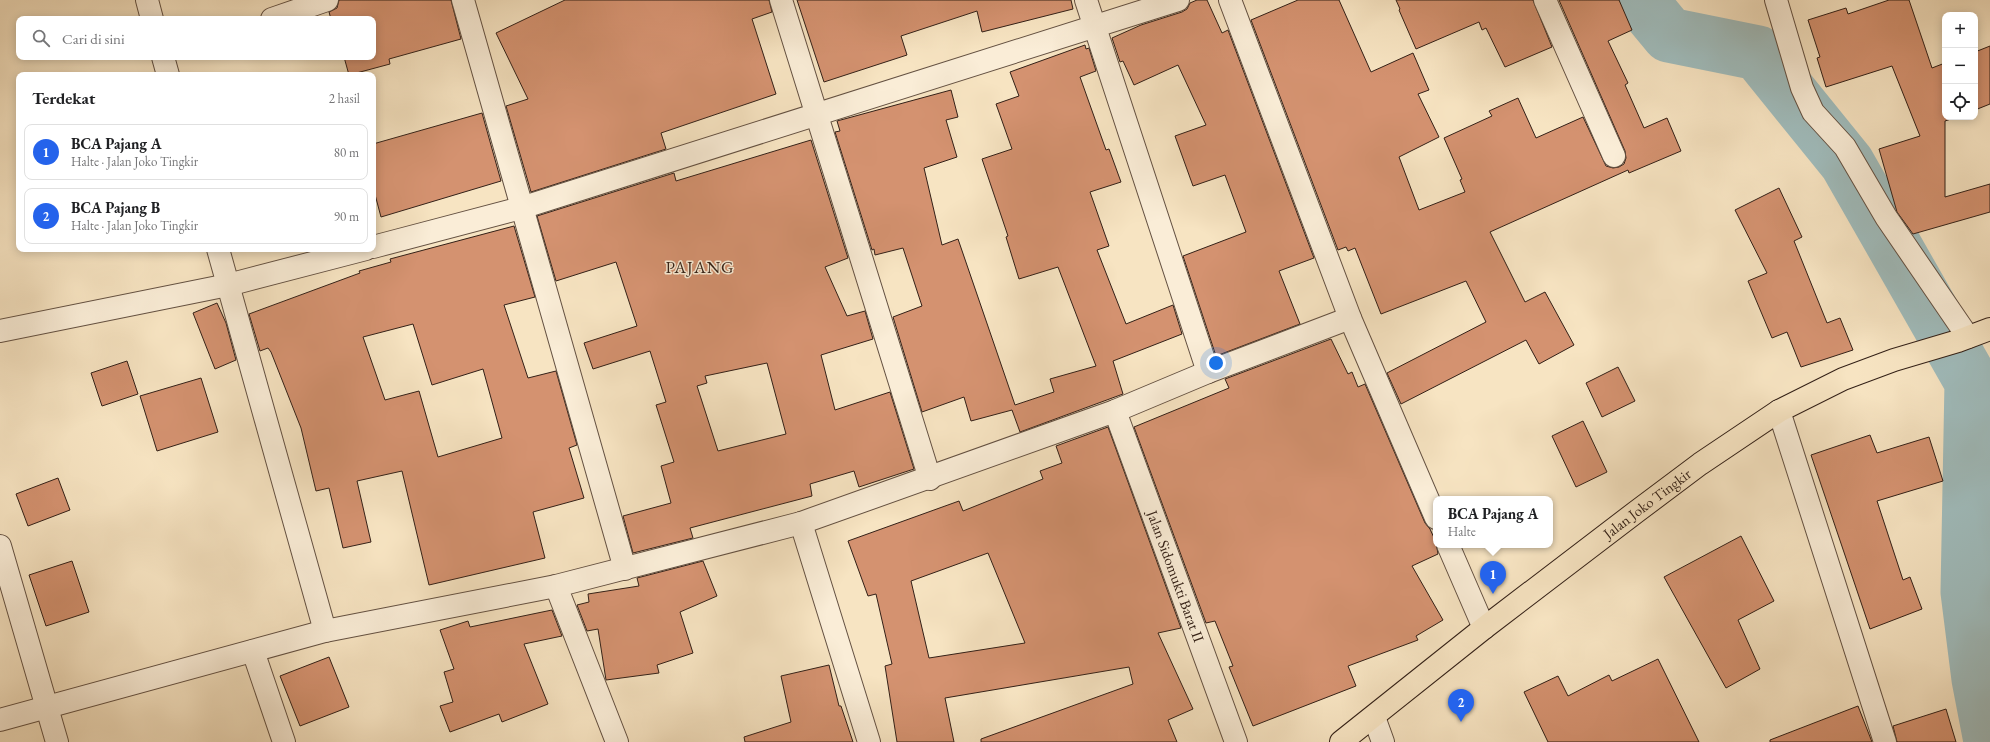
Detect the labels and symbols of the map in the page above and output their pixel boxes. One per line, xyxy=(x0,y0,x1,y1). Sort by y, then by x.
district label: PAJANG xyxy=(665,256,735,278)
your location xyxy=(1206,353,1226,373)
street label: Jalan Joko Tingkir xyxy=(1598,464,1695,544)
street label: Jalan Sidomukti Barat II xyxy=(1142,506,1209,645)
pin: 1 xyxy=(1480,561,1506,594)
pin: 2 xyxy=(1448,689,1474,722)

